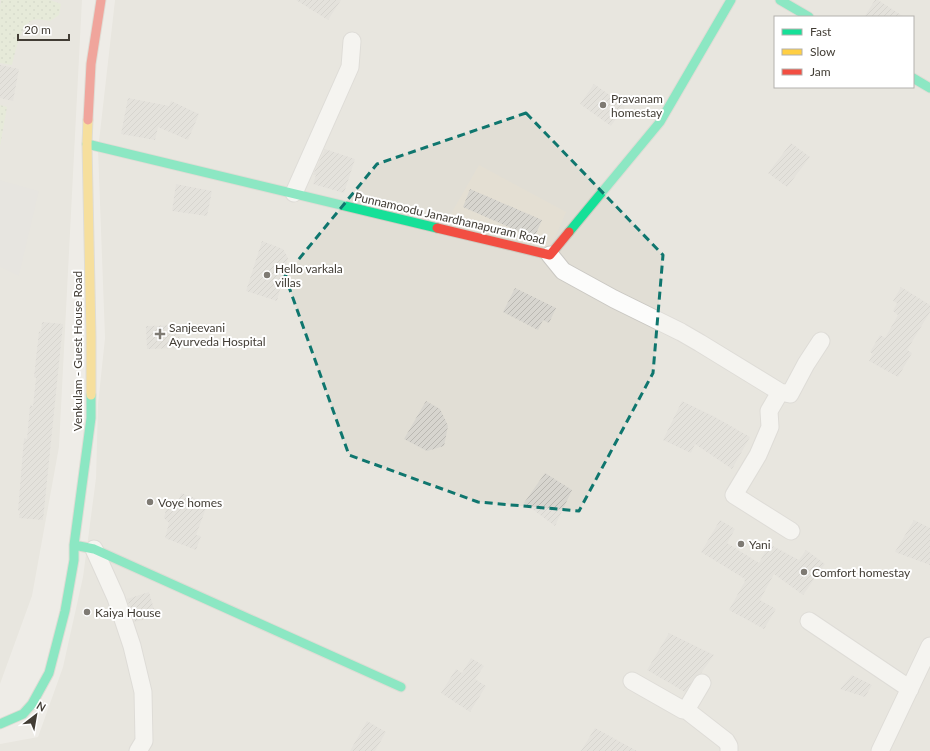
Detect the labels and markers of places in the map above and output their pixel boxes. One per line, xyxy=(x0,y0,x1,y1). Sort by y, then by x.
place label: Pravanam homestay xyxy=(611,91,663,120)
marker: Pravanam homestay xyxy=(598,100,608,110)
place label: Hello varkala villas xyxy=(275,261,343,290)
marker: Hello varkala villas xyxy=(262,270,272,280)
place label: Sanjeevani Ayurveda Hospital xyxy=(169,320,266,349)
marker: Sanjeevani Ayurveda Hospital xyxy=(154,328,166,340)
place label: Voye homes xyxy=(158,495,222,510)
marker: Voye homes xyxy=(145,497,155,507)
place label: Yani xyxy=(749,537,771,552)
marker: Yani xyxy=(736,539,746,549)
place label: Comfort homestay xyxy=(812,565,911,580)
marker: Comfort homestay xyxy=(799,567,809,577)
place label: Kaiya House xyxy=(95,605,161,620)
marker: Kaiya House xyxy=(82,607,92,617)

